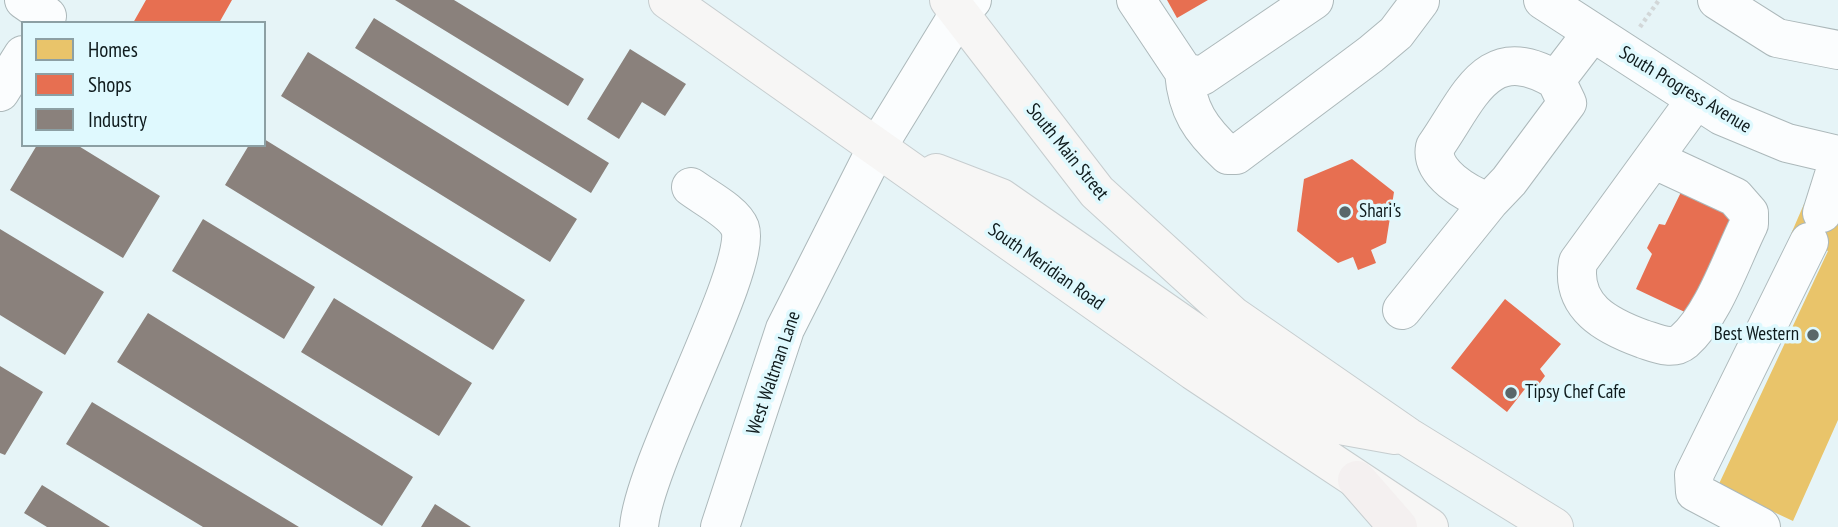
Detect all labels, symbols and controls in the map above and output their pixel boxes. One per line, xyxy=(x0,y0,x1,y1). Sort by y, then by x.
legend xyxy=(21,21,266,147)
text: Homes xyxy=(88,36,138,63)
street label: South Progress Avenue xyxy=(1615,42,1755,138)
text: Shops xyxy=(88,71,132,98)
street label: South Main Street xyxy=(1021,99,1113,205)
text: Industry xyxy=(88,106,147,133)
place label: Shari's xyxy=(1359,201,1401,223)
marker: Shari's xyxy=(1337,204,1353,220)
street label: South Meridian Road xyxy=(984,219,1108,315)
street label: West Waltman Lane xyxy=(742,308,806,438)
place label: Best Western xyxy=(1714,324,1799,346)
marker: Best Western xyxy=(1805,327,1821,343)
place label: Tipsy Chef Cafe xyxy=(1525,382,1626,404)
marker: Tipsy Chef Cafe xyxy=(1503,385,1519,401)

